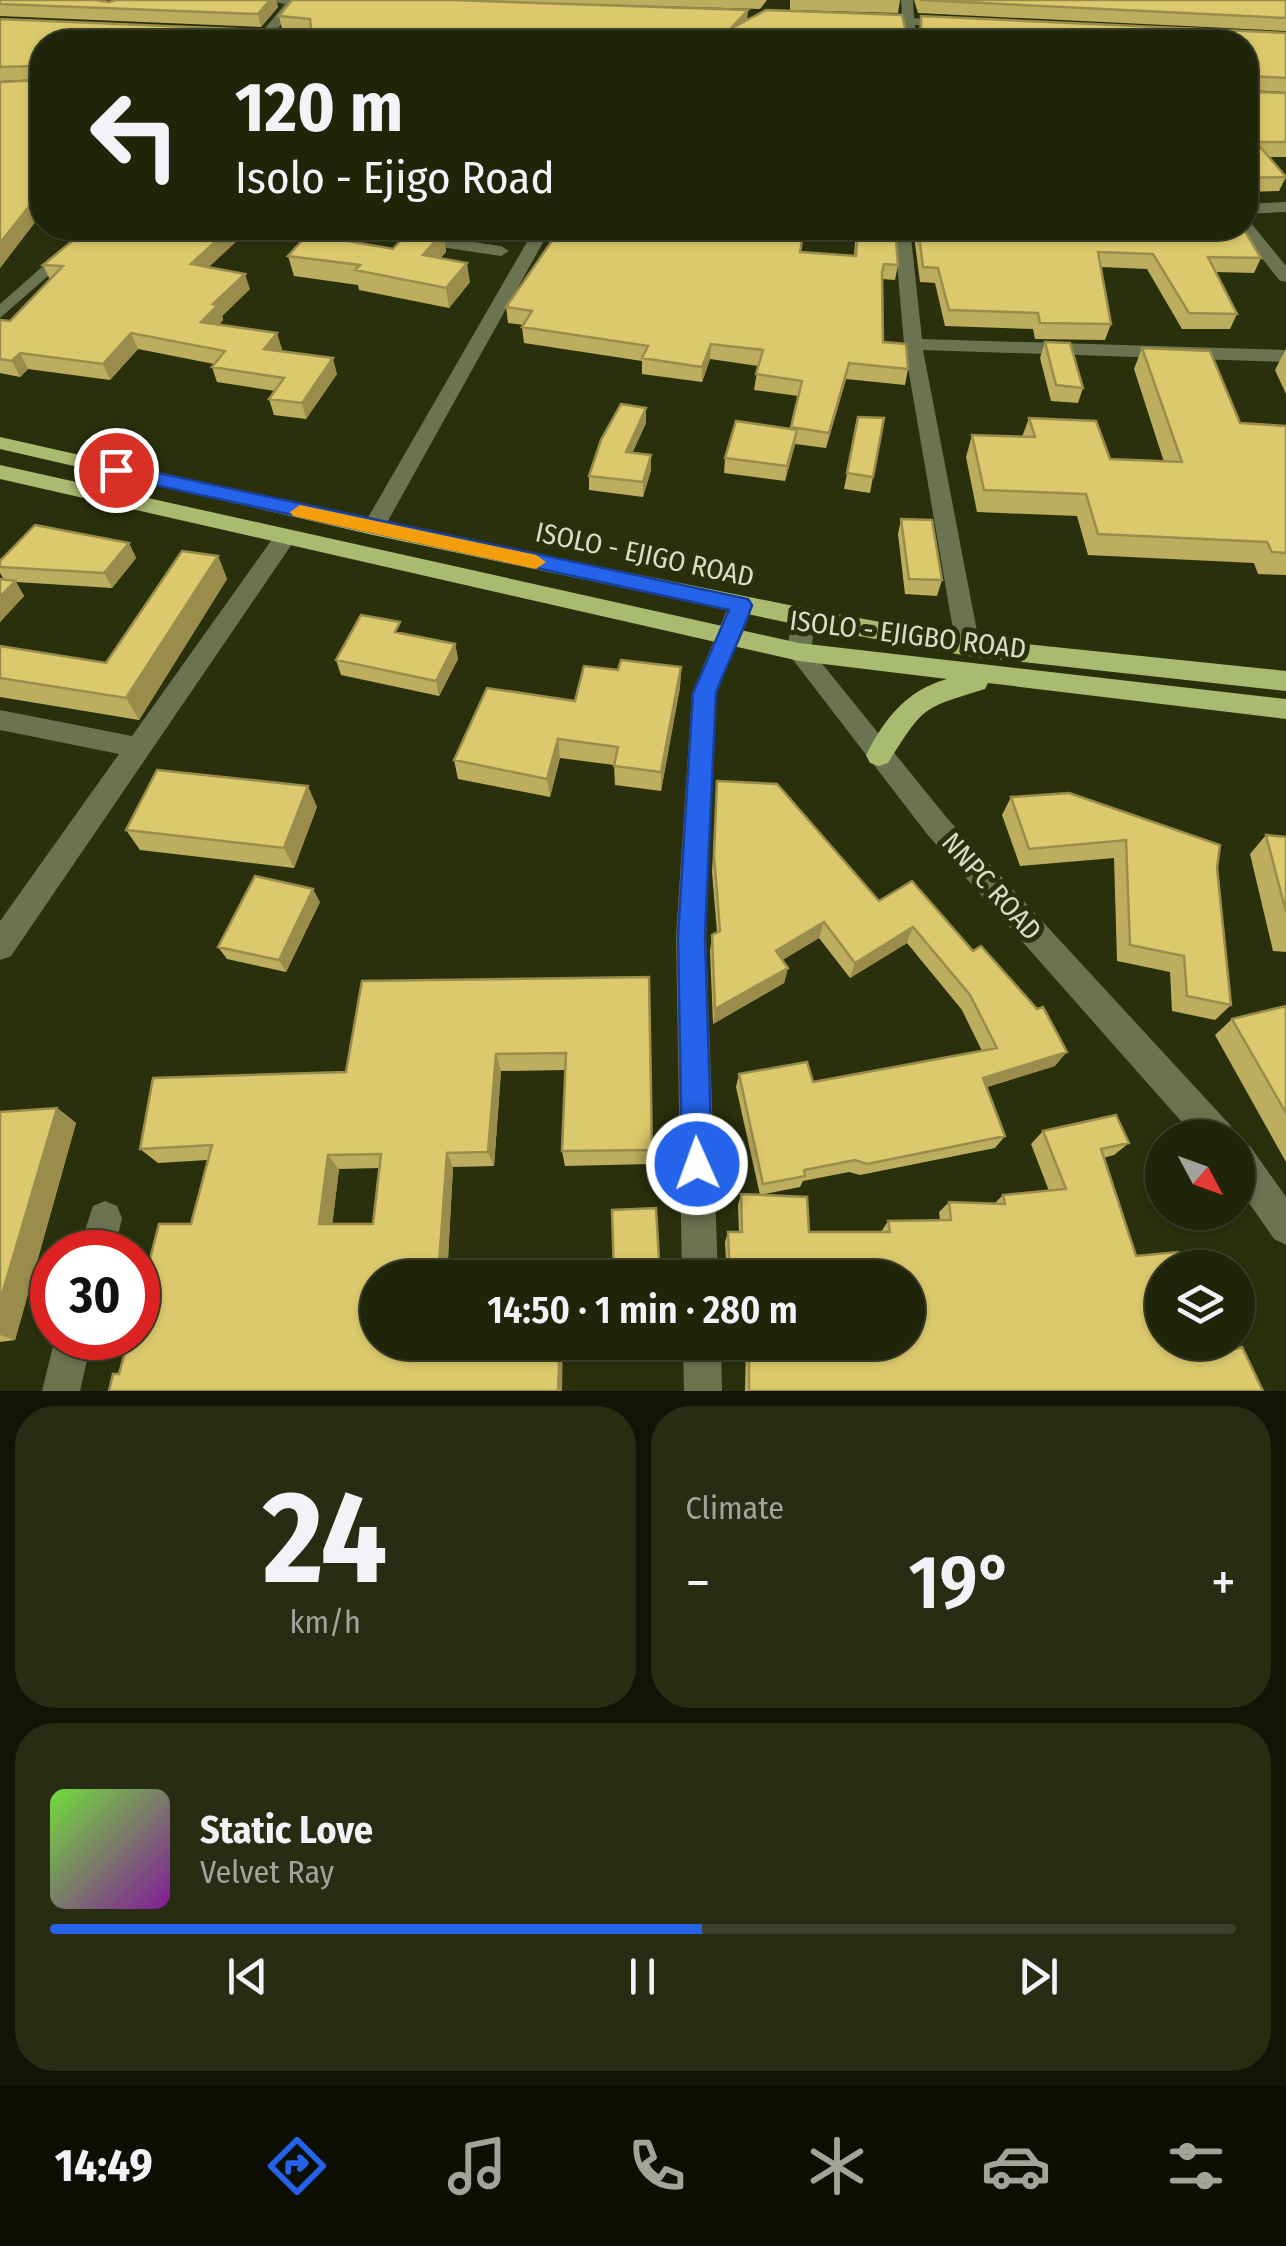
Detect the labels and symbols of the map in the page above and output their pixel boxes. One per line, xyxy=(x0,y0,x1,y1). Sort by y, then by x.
pin xyxy=(74,428,159,513)
street label: ISOLO - EJIGO ROAD xyxy=(533,515,757,594)
street label: ISOLO - EJIGBO ROAD xyxy=(788,604,1028,665)
street label: NNPC ROAD xyxy=(935,826,1048,947)
position arrow xyxy=(645,1112,749,1216)
north arrow xyxy=(1145,1120,1255,1230)
speed limit sign: 30 xyxy=(30,1230,160,1360)

